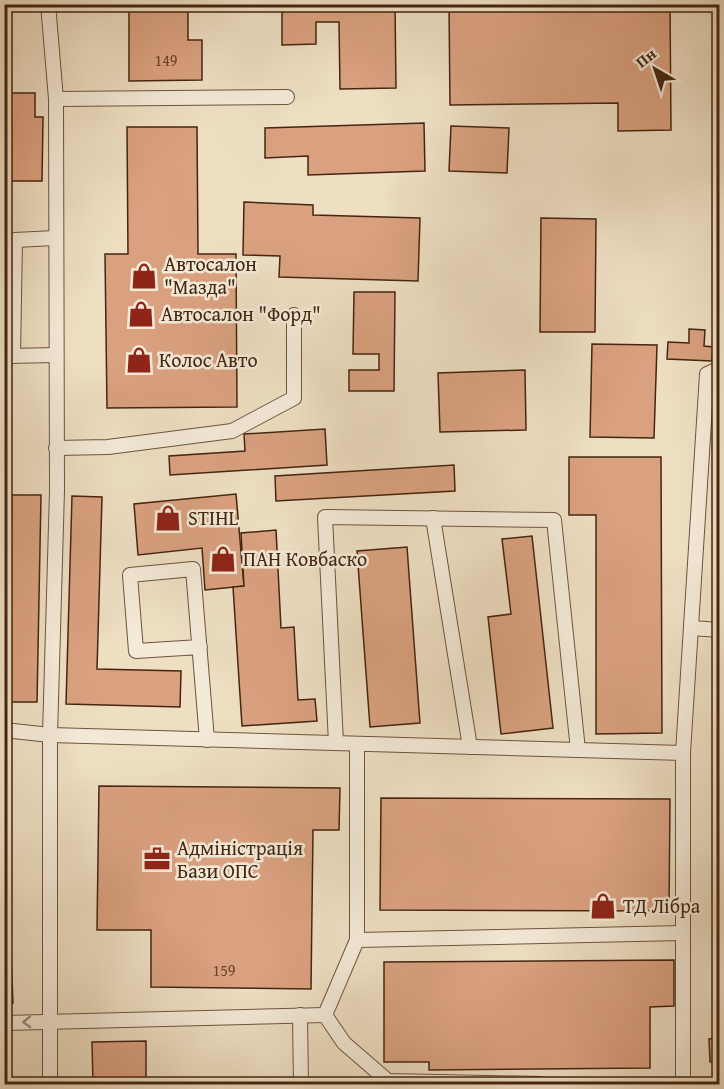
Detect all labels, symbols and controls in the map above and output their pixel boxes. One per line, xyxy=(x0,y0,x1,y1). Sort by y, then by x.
north arrow xyxy=(625,39,685,99)
text: Пн xyxy=(630,41,661,73)
house number: 149 xyxy=(154,48,178,72)
place label: Автосалон "Мазда" xyxy=(164,249,257,301)
shop icon: Автосалон "Мазда" xyxy=(129,261,159,291)
shop icon: Автосалон "Форд" xyxy=(126,299,156,329)
place label: Автосалон "Форд" xyxy=(161,299,321,328)
shop icon: Колос Авто xyxy=(124,345,154,375)
place label: Колос Авто xyxy=(159,345,258,374)
shop icon: STIHL xyxy=(153,503,183,533)
place label: STIHL xyxy=(188,503,238,532)
shop icon: ПАН Ковбаско xyxy=(208,544,238,574)
place label: ПАН Ковбаско xyxy=(243,544,367,573)
place label: Адміністрація Бази ОПС xyxy=(177,833,303,885)
office icon: Адміністрація Бази ОПС xyxy=(142,844,172,874)
shop icon: ТД Лібра xyxy=(588,891,618,921)
place label: ТД Лібра xyxy=(623,891,701,920)
house number: 159 xyxy=(212,958,236,982)
one-way arrow xyxy=(23,1015,32,1028)

